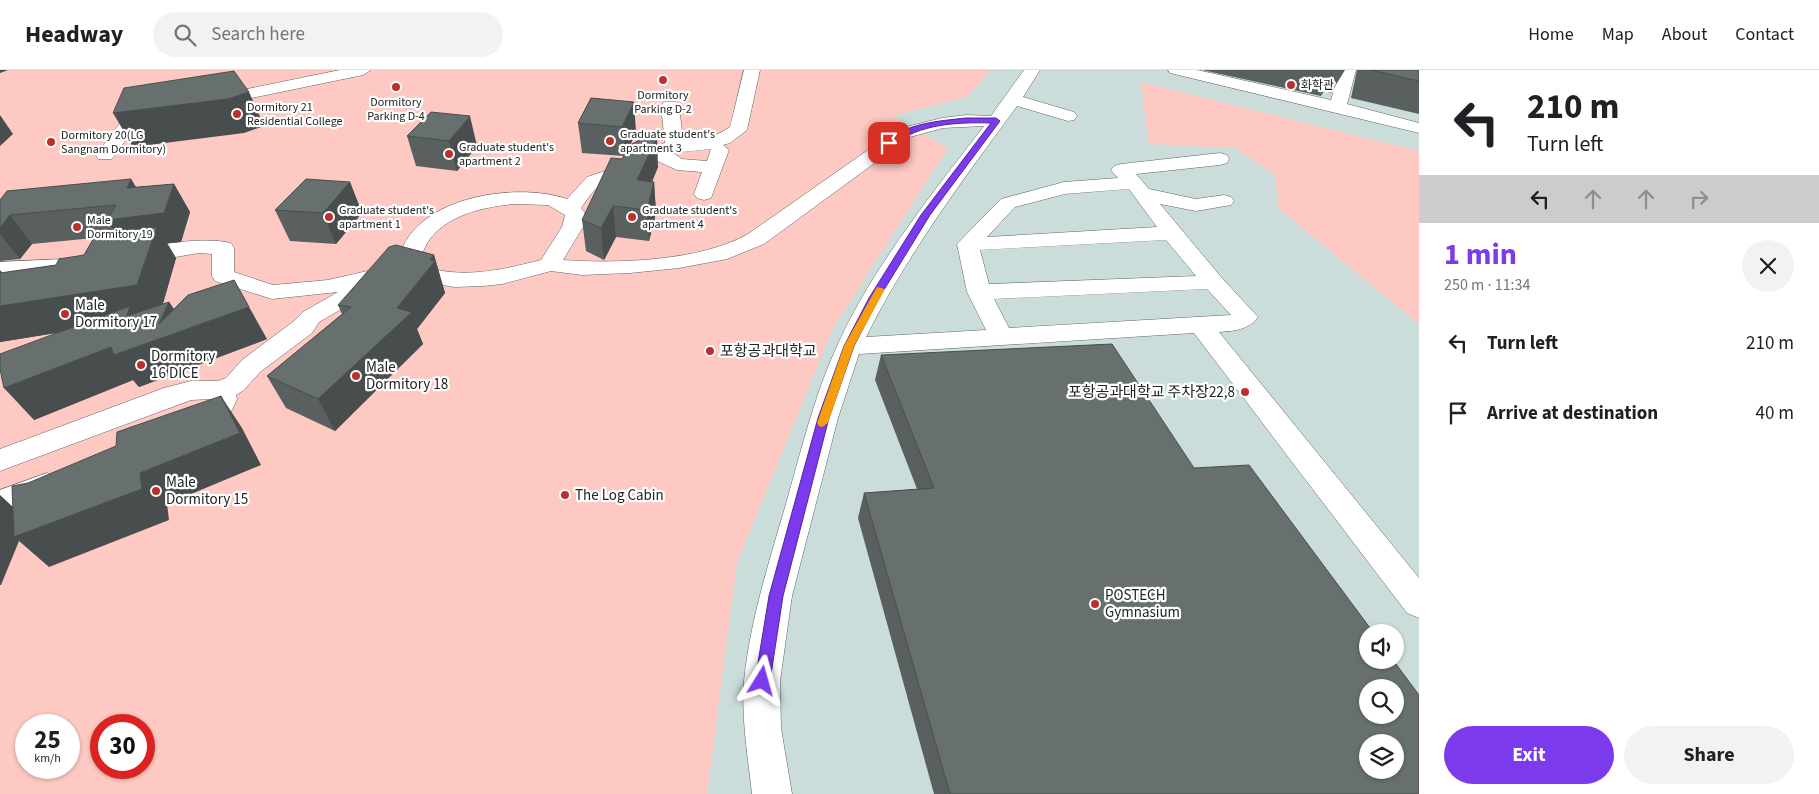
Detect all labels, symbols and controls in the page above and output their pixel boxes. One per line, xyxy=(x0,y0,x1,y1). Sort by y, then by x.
search box xyxy=(153,12,503,57)
text: Headway xyxy=(25,17,123,52)
icon: search xyxy=(171,21,199,49)
text: Search here xyxy=(211,21,305,48)
text: Home xyxy=(1528,22,1574,47)
text: Map xyxy=(1602,22,1634,47)
text: About xyxy=(1662,22,1707,47)
text: Contact xyxy=(1735,22,1794,47)
marker: Dormitory Parking D-2 xyxy=(657,74,669,86)
place label: 화학관 xyxy=(1301,77,1334,94)
marker: 화학관 xyxy=(1285,79,1297,91)
marker: Dormitory Parking D-4 xyxy=(390,81,402,93)
text: 210 m xyxy=(1527,82,1619,132)
place label: Dormitory Parking D-2 xyxy=(634,87,692,118)
icon: left xyxy=(1444,90,1509,155)
place label: Dormitory Parking D-4 xyxy=(367,94,425,125)
place label: Dormitory 21 Residential College xyxy=(247,99,343,130)
marker: Dormitory 21 Residential College xyxy=(231,108,243,120)
pin xyxy=(868,122,910,164)
place label: Graduate student's apartment 3 xyxy=(620,126,715,157)
place label: Dormitory 20(LG Sangnam Dormitory) xyxy=(61,127,166,158)
text: Turn left xyxy=(1527,128,1603,160)
icon: arrive xyxy=(875,129,903,157)
marker: Graduate student's apartment 3 xyxy=(604,135,616,147)
marker: Dormitory 20(LG Sangnam Dormitory) xyxy=(45,136,57,148)
place label: Graduate student's apartment 2 xyxy=(459,139,554,170)
marker: Graduate student's apartment 2 xyxy=(443,148,455,160)
icon: left xyxy=(1526,185,1554,213)
icon: ahead xyxy=(1579,185,1607,213)
icon: ahead xyxy=(1632,185,1660,213)
icon: right xyxy=(1685,185,1713,213)
place label: Graduate student's apartment 1 xyxy=(339,202,434,233)
place label: Graduate student's apartment 4 xyxy=(642,202,737,233)
marker: Graduate student's apartment 1 xyxy=(323,211,335,223)
marker: Graduate student's apartment 4 xyxy=(626,211,638,223)
place label: Male Dormitory 19 xyxy=(87,212,153,243)
marker: Male Dormitory 19 xyxy=(71,221,83,233)
text: 1 min xyxy=(1444,233,1517,276)
button: close xyxy=(1742,240,1794,292)
text: 250 m · 11:34 xyxy=(1444,274,1531,296)
place label: Male Dormitory 17 xyxy=(75,295,157,333)
marker: Male Dormitory 17 xyxy=(59,308,71,320)
icon: left xyxy=(1444,329,1472,357)
text: Turn left xyxy=(1487,330,1558,357)
text: 210 m xyxy=(1746,330,1794,357)
place label: 포항공과대학교 xyxy=(720,341,817,362)
marker: 포항공과대학교 xyxy=(704,345,716,357)
place label: Dormitory 16 DICE xyxy=(151,346,215,384)
place label: Male Dormitory 18 xyxy=(366,357,448,395)
marker: Dormitory 16 DICE xyxy=(135,359,147,371)
marker: Male Dormitory 18 xyxy=(350,370,362,382)
place label: 포항공과대학교 주차장22,8 xyxy=(1068,382,1235,403)
marker: 포항공과대학교 주차장22,8 xyxy=(1239,386,1251,398)
icon: arrive xyxy=(1444,399,1472,427)
text: Arrive at destination xyxy=(1487,400,1658,427)
text: 40 m xyxy=(1756,400,1794,427)
place label: Male Dormitory 15 xyxy=(166,472,248,510)
marker: Male Dormitory 15 xyxy=(150,485,162,497)
place label: The Log Cabin xyxy=(575,485,664,506)
marker: The Log Cabin xyxy=(559,489,571,501)
place label: POSTECH Gymnasium xyxy=(1105,585,1180,623)
marker: POSTECH Gymnasium xyxy=(1089,598,1101,610)
map controls xyxy=(1359,624,1404,779)
button: sound xyxy=(1359,624,1404,669)
position arrow xyxy=(735,654,787,706)
button: search xyxy=(1359,679,1404,724)
speed limit sign: 30 xyxy=(90,714,155,779)
text: 25 xyxy=(34,722,61,758)
button: Exit xyxy=(1444,726,1614,784)
button: Share xyxy=(1624,726,1794,784)
button: layers xyxy=(1359,734,1404,779)
text: km/h xyxy=(34,750,61,767)

